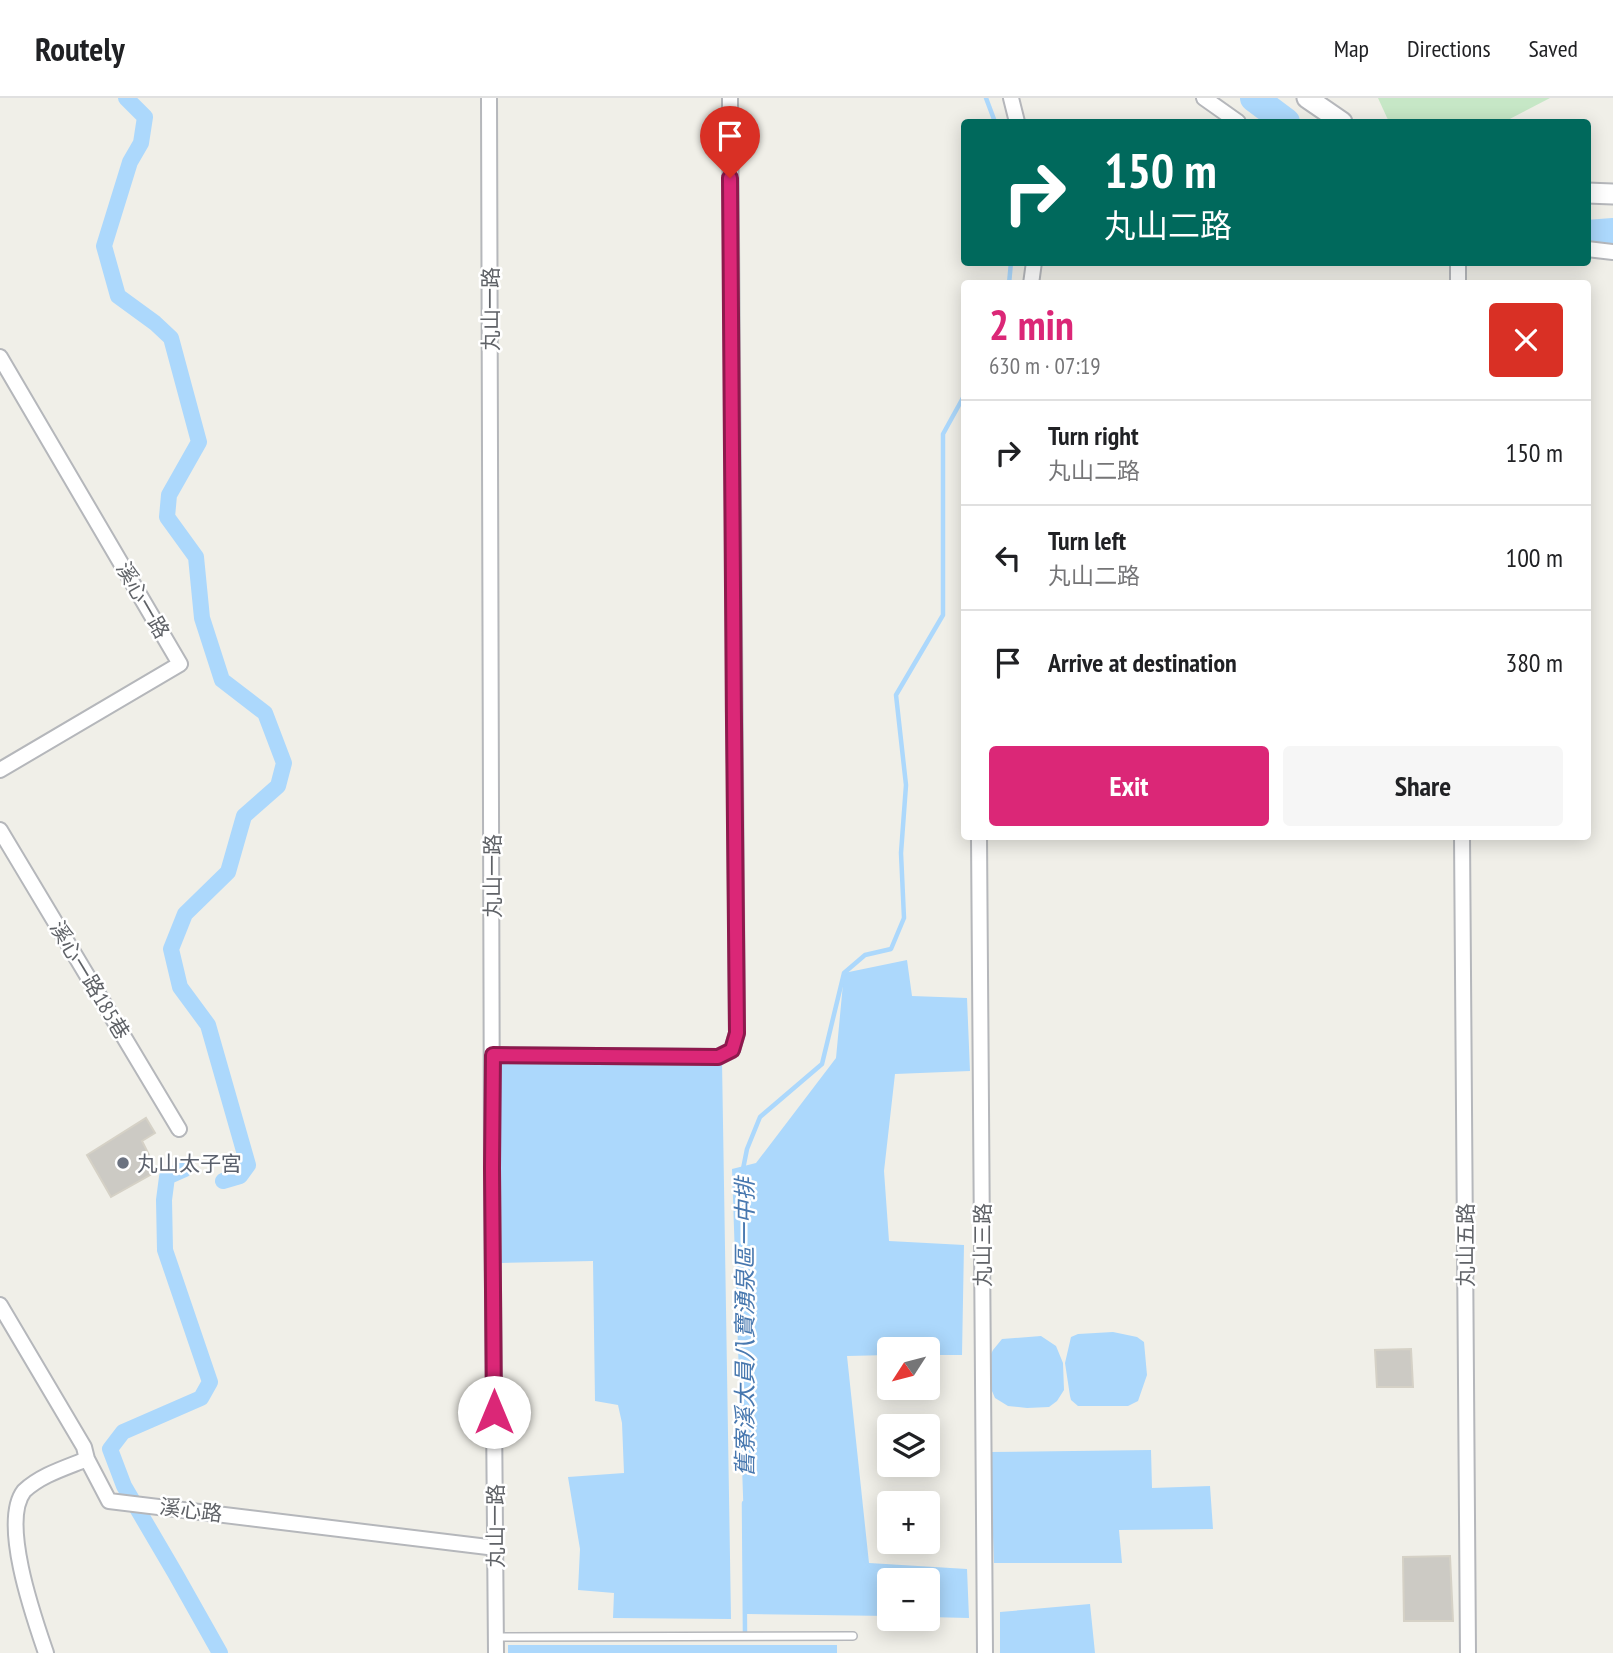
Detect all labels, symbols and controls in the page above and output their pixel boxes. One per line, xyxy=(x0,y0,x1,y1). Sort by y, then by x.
text: Routely xyxy=(35,27,125,70)
text: Map xyxy=(1334,33,1369,64)
text: Directions xyxy=(1407,33,1491,64)
text: Saved xyxy=(1529,33,1578,64)
pin xyxy=(700,106,760,178)
icon: arrive xyxy=(711,117,749,155)
text: 150 m xyxy=(1104,138,1217,202)
icon: right xyxy=(989,147,1080,238)
text: 丸山二路 xyxy=(1104,204,1232,246)
street label: 丸山一路 xyxy=(477,267,504,351)
text: 2 min xyxy=(989,297,1074,352)
button: close xyxy=(1489,303,1563,377)
text: 630 m · 07:19 xyxy=(989,351,1101,380)
text: Turn right xyxy=(1048,419,1139,452)
icon: right xyxy=(989,434,1027,472)
text: 150 m xyxy=(1505,436,1563,469)
text: 丸山二路 xyxy=(1048,456,1140,485)
text: Turn left xyxy=(1048,524,1126,557)
icon: left xyxy=(989,539,1027,577)
text: 100 m xyxy=(1505,541,1563,574)
street label: 溪心一路 xyxy=(110,557,176,643)
text: 丸山二路 xyxy=(1048,561,1140,590)
icon: arrive xyxy=(989,644,1027,682)
text: Arrive at destination xyxy=(1048,646,1237,679)
text: 380 m xyxy=(1505,646,1563,679)
button: Exit xyxy=(989,746,1269,826)
button: Share xyxy=(1283,746,1563,826)
street label: 丸山一路 xyxy=(479,834,506,918)
street label: 溪心一路185巷 xyxy=(44,916,136,1044)
place label: 丸山太子宮 xyxy=(137,1150,242,1177)
marker: 丸山太子宮 xyxy=(115,1155,131,1171)
water label: 舊寮溪太員八寶湧泉區一中排 xyxy=(730,1175,759,1477)
street label: 丸山三路 xyxy=(969,1203,996,1287)
street label: 丸山五路 xyxy=(1452,1203,1479,1287)
north arrow xyxy=(877,1337,940,1400)
map controls xyxy=(877,1337,940,1631)
position arrow xyxy=(457,1375,531,1449)
button: layers xyxy=(877,1414,940,1477)
street label: 丸山一路 xyxy=(482,1484,509,1568)
button: + xyxy=(877,1491,940,1554)
street label: 溪心路 xyxy=(158,1493,224,1527)
button: − xyxy=(877,1568,940,1631)

